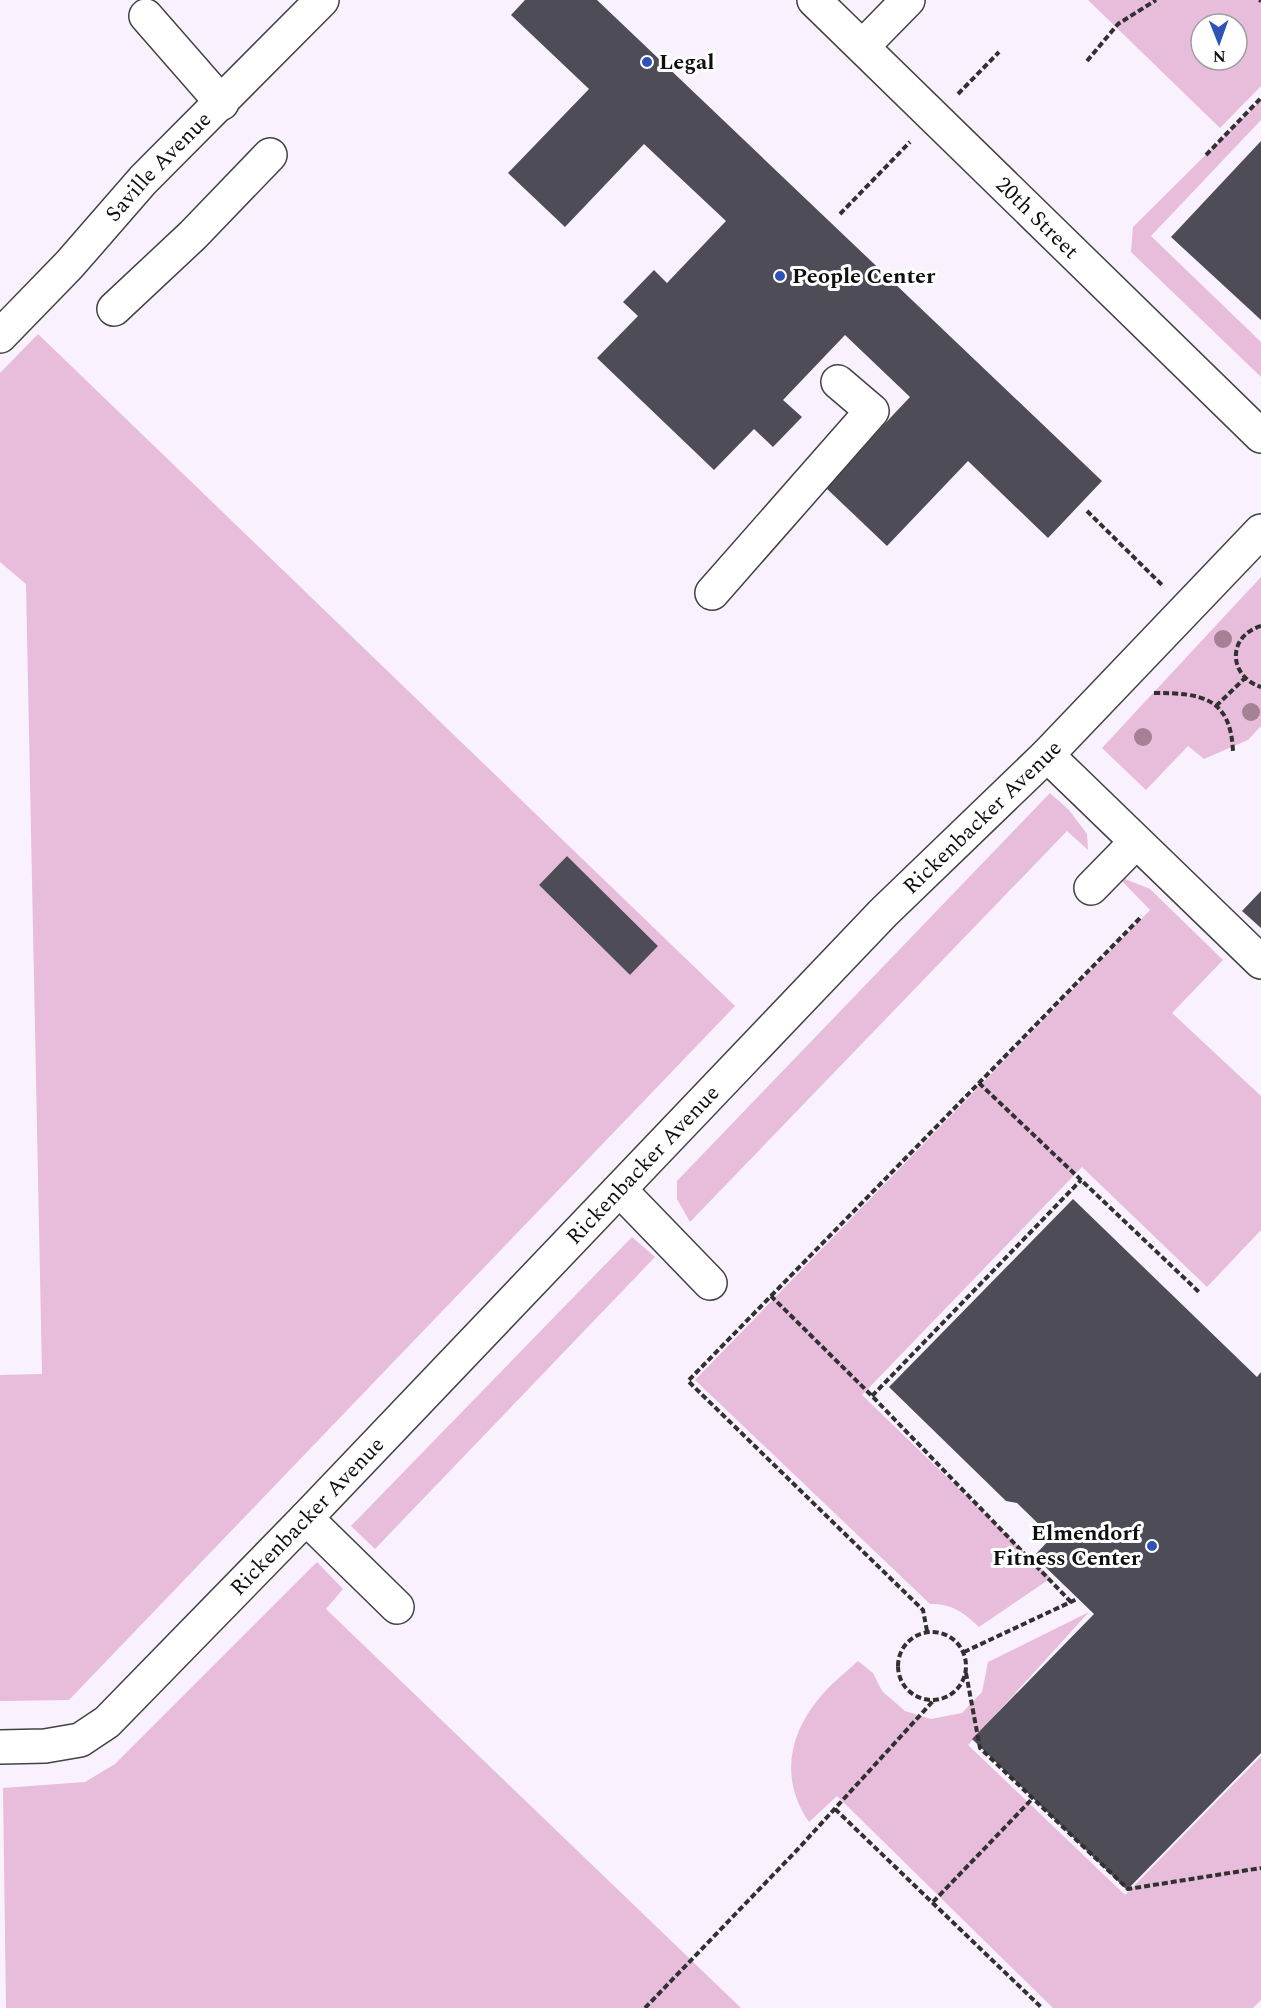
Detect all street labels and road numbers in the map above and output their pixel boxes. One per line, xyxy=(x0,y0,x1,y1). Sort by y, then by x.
street label: Saville Avenue xyxy=(97,104,219,229)
street label: 20th Street xyxy=(988,169,1087,267)
street label: Rickenbacker Avenue xyxy=(895,732,1070,902)
street label: Rickenbacker Avenue xyxy=(558,1077,727,1252)
street label: Rickenbacker Avenue xyxy=(222,1429,392,1603)

